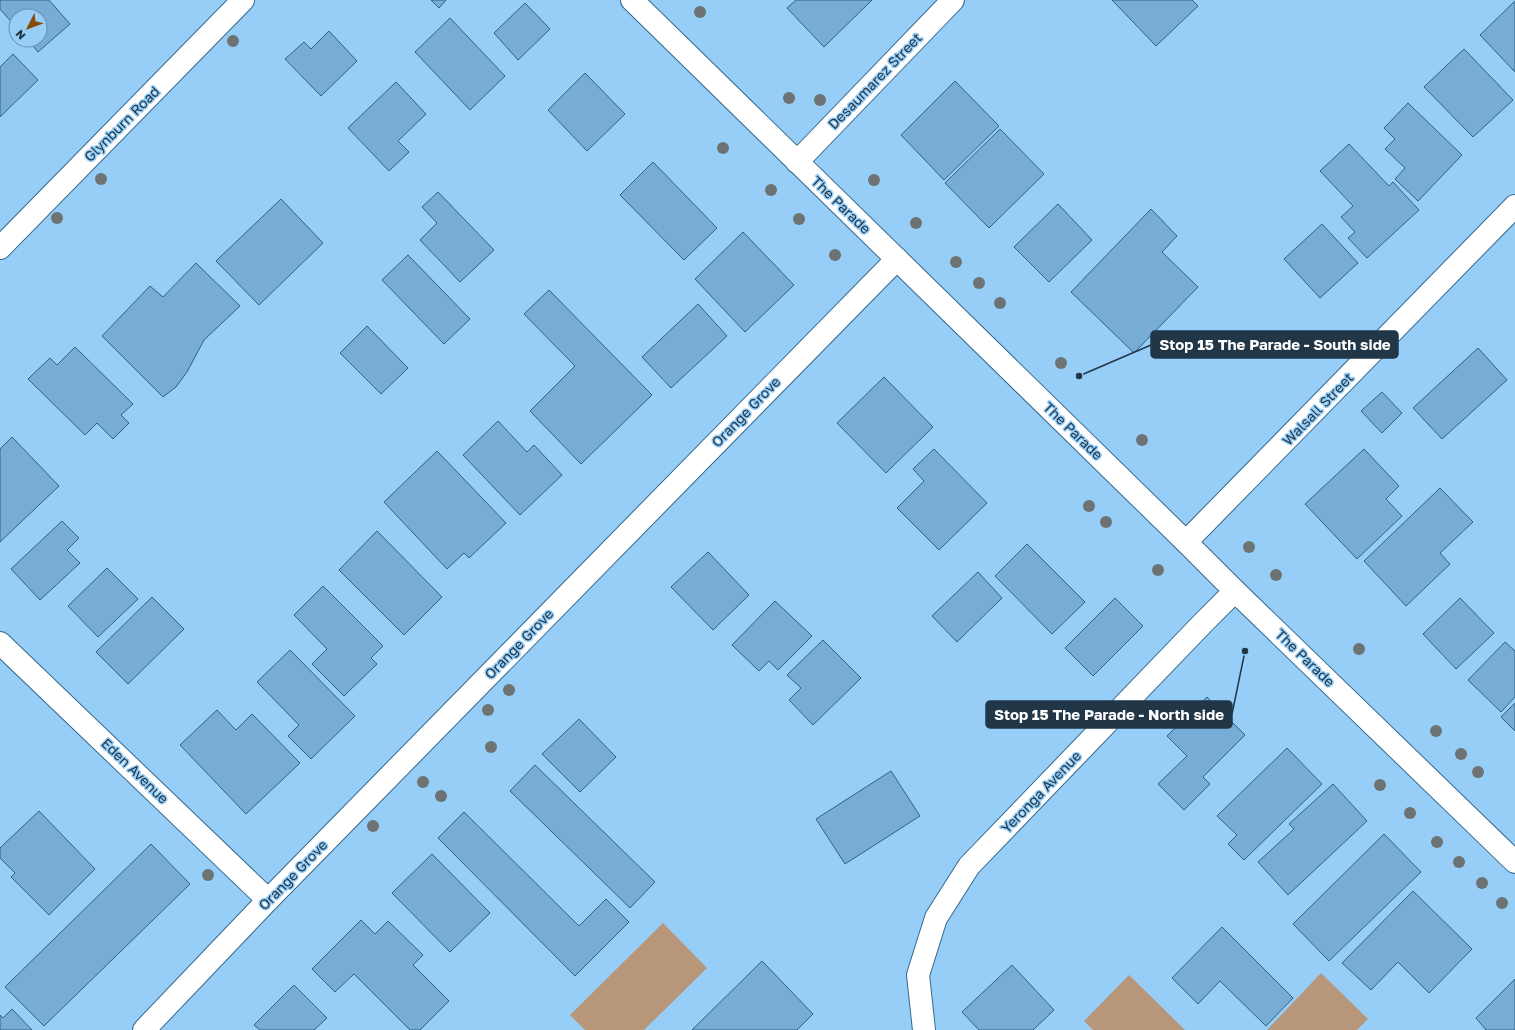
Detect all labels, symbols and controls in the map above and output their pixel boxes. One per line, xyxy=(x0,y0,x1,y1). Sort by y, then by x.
north arrow xyxy=(8,8,48,48)
text: N xyxy=(13,28,28,42)
street label: Desaumarez Street xyxy=(824,29,925,132)
street label: Glynburn Road xyxy=(80,82,163,165)
street label: The Parade xyxy=(808,172,875,237)
callout: Stop 15 The Parade - South side xyxy=(1151,331,1398,358)
text: Stop 15 The Parade - South side xyxy=(1159,335,1391,353)
street label: Walsall Street xyxy=(1279,369,1357,449)
street label: Orange Grove xyxy=(708,373,784,450)
street label: The Parade xyxy=(1040,398,1107,463)
street label: Orange Grove xyxy=(481,605,557,682)
street label: The Parade xyxy=(1272,625,1339,690)
callout: Stop 15 The Parade - North side xyxy=(986,701,1232,728)
text: Stop 15 The Parade - North side xyxy=(994,705,1224,723)
street label: Eden Avenue xyxy=(98,734,172,807)
street label: Yeronga Avenue xyxy=(997,747,1084,836)
street label: Orange Grove xyxy=(255,836,331,913)

